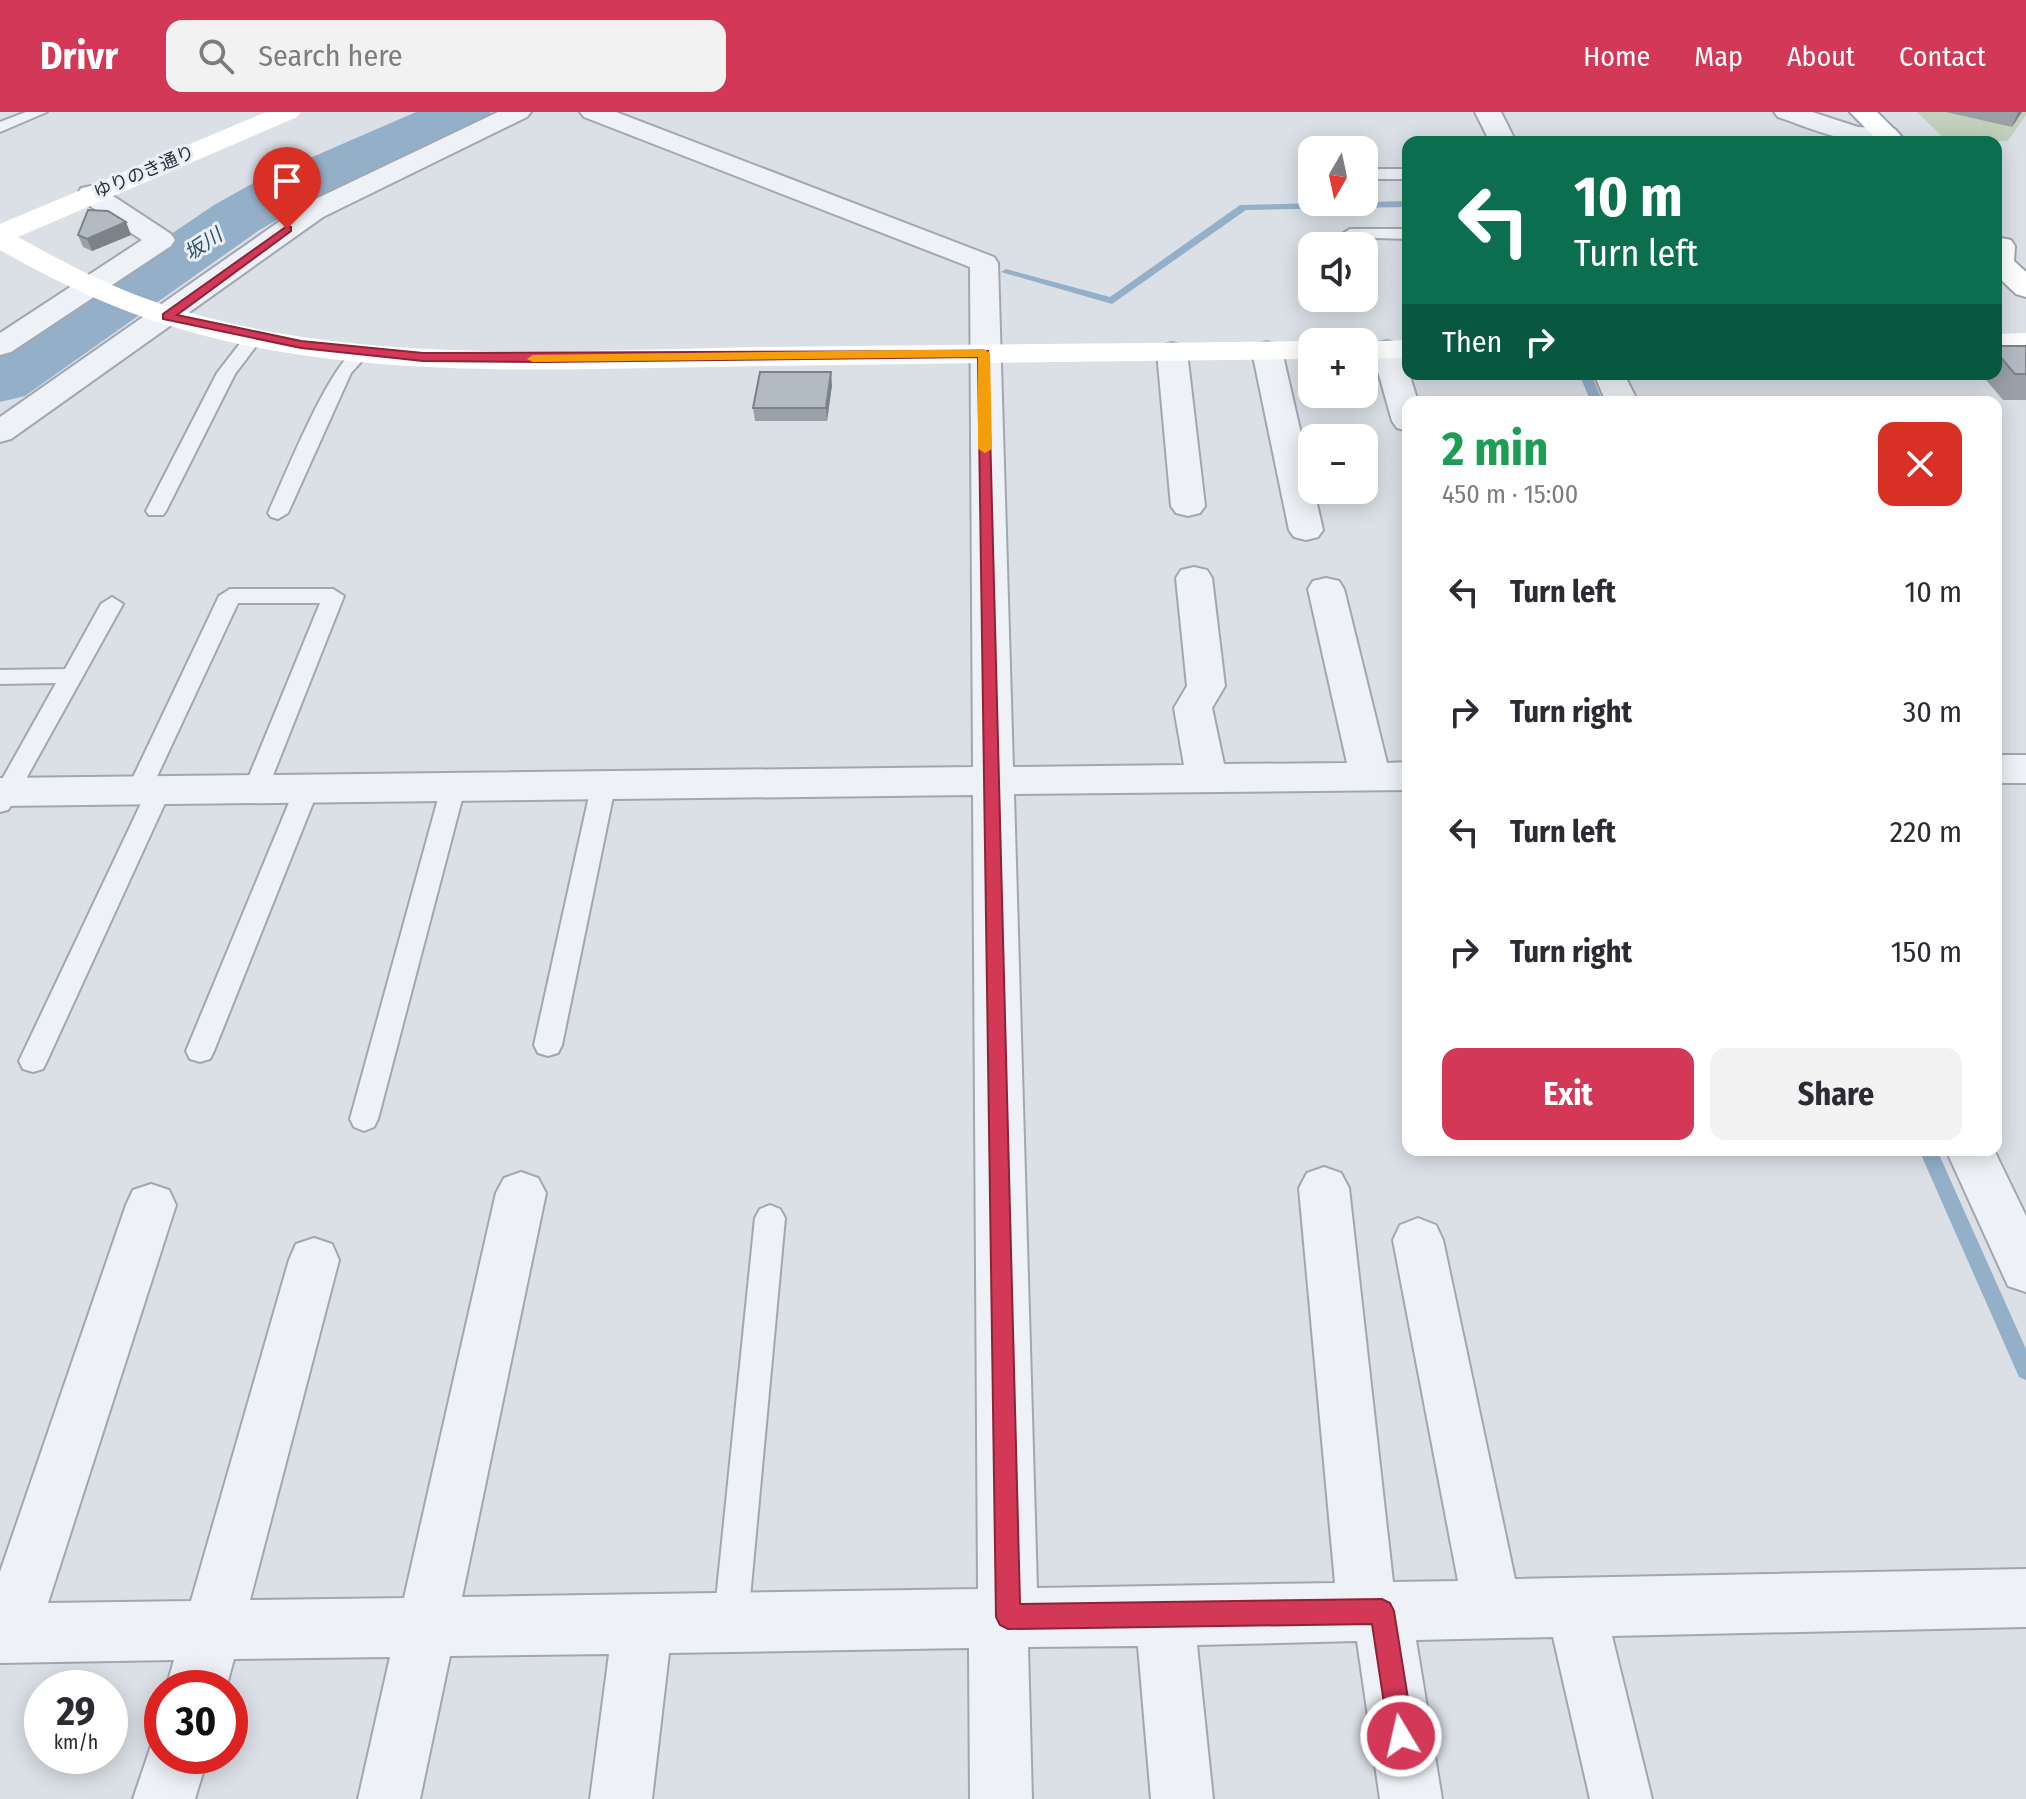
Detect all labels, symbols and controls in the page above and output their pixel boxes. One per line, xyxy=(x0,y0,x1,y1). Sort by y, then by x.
search box xyxy=(166,20,726,92)
text: Drivr xyxy=(40,33,118,79)
icon: search xyxy=(194,34,238,78)
text: Search here xyxy=(258,38,403,74)
text: Home xyxy=(1583,40,1650,73)
text: Map xyxy=(1694,40,1743,73)
text: About xyxy=(1787,40,1855,73)
text: Contact xyxy=(1899,40,1986,73)
north arrow xyxy=(1298,136,1378,216)
map controls xyxy=(1298,136,1378,504)
street label: ゆりのき通り xyxy=(90,141,198,203)
pin xyxy=(253,147,321,229)
icon: arrive xyxy=(265,159,309,203)
text: 10 m xyxy=(1574,164,1683,231)
icon: left xyxy=(1442,168,1546,272)
water label: 坂川 xyxy=(180,222,228,265)
button: sound xyxy=(1298,232,1378,312)
text: Turn left xyxy=(1574,232,1698,276)
icon: right xyxy=(1518,320,1562,364)
text: Then xyxy=(1442,324,1502,360)
button: + xyxy=(1298,328,1378,408)
text: 2 min xyxy=(1442,420,1548,478)
button: close xyxy=(1878,422,1962,506)
button: − xyxy=(1298,424,1378,504)
text: 450 m · 15:00 xyxy=(1442,479,1578,510)
icon: left xyxy=(1442,570,1486,614)
text: Turn left xyxy=(1510,574,1616,610)
text: 10 m xyxy=(1905,574,1962,610)
icon: right xyxy=(1442,690,1486,734)
text: Turn right xyxy=(1510,694,1632,730)
text: 30 m xyxy=(1903,694,1962,730)
icon: left xyxy=(1442,810,1486,854)
text: Turn left xyxy=(1510,814,1616,850)
text: 220 m xyxy=(1890,814,1962,850)
icon: right xyxy=(1442,930,1486,974)
text: Turn right xyxy=(1510,934,1632,970)
text: 150 m xyxy=(1891,934,1962,970)
button: Exit xyxy=(1442,1048,1694,1140)
button: Share xyxy=(1710,1048,1962,1140)
speed limit sign: 30 xyxy=(144,1670,248,1774)
text: 29 xyxy=(56,1688,95,1736)
position arrow xyxy=(1359,1694,1443,1778)
text: km/h xyxy=(54,1730,98,1754)

